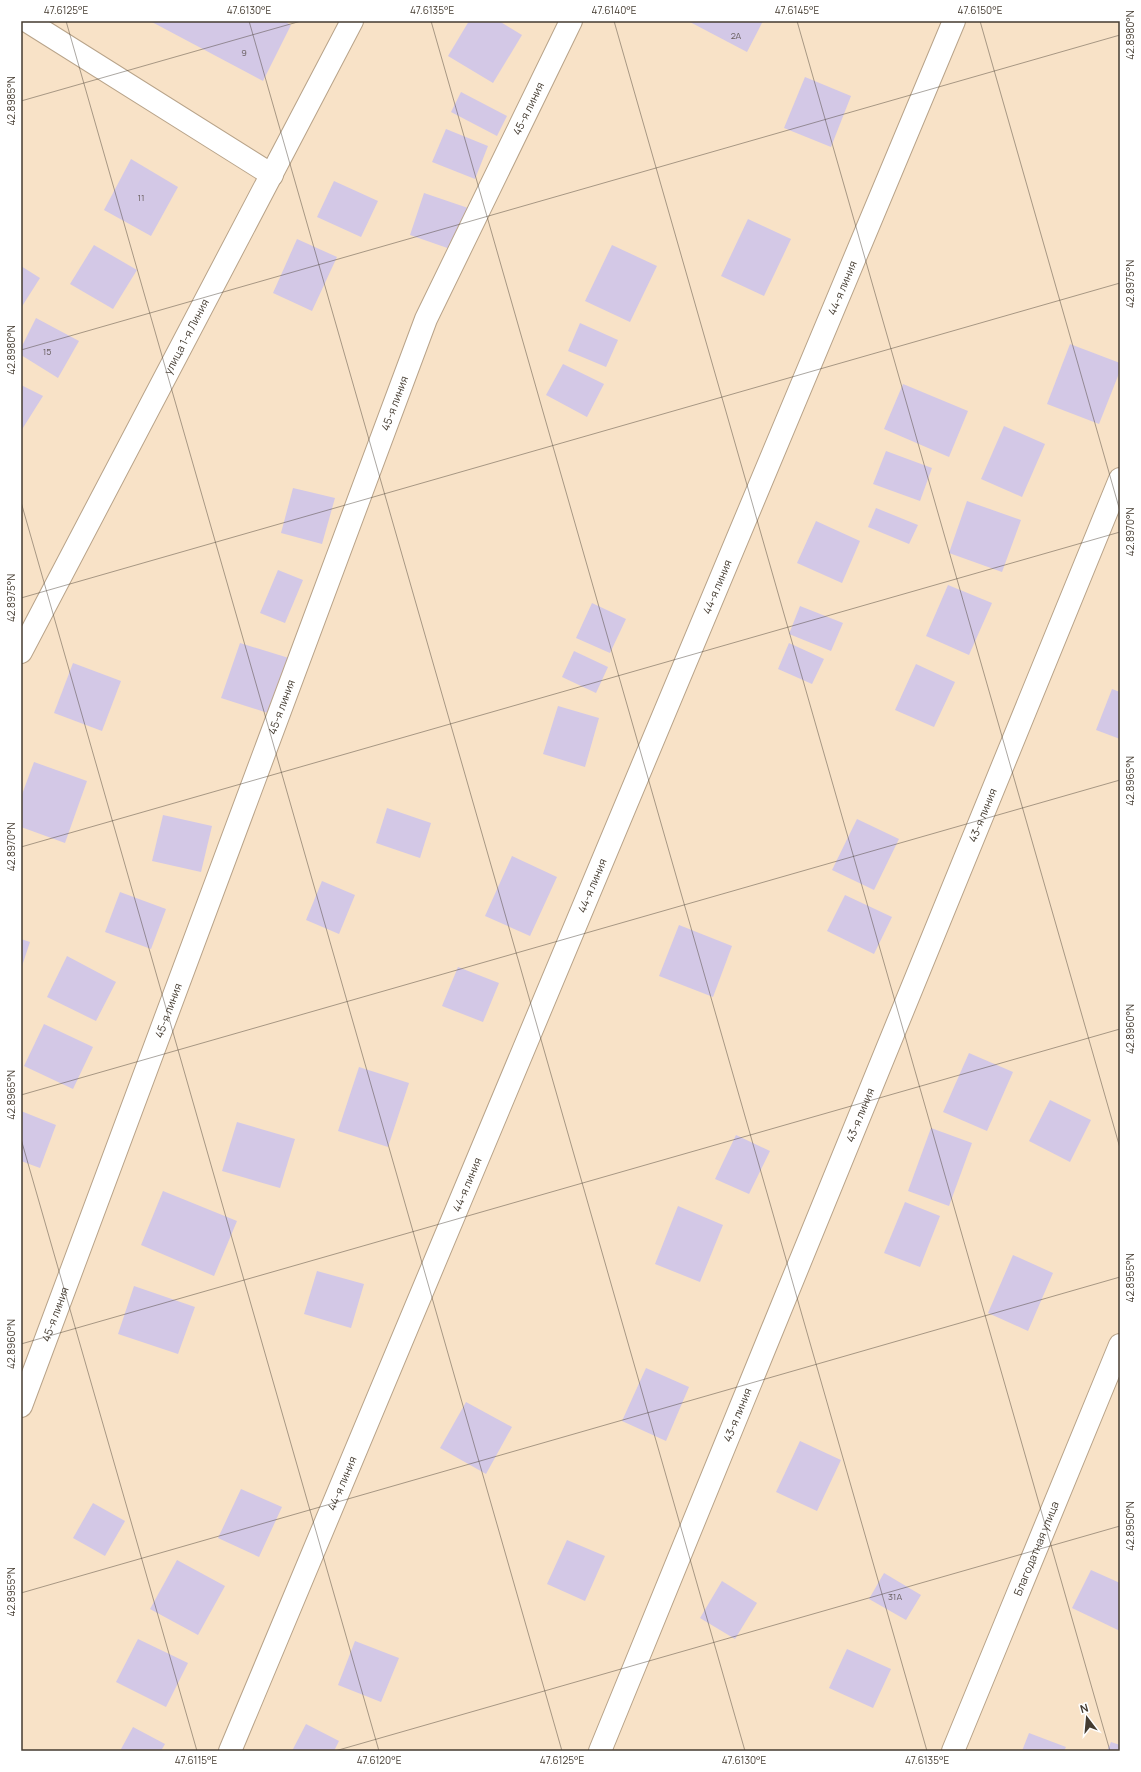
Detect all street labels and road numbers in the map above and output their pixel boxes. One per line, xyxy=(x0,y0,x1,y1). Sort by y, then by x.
street label: 45-я линия xyxy=(509,79,547,137)
street label: 44-я линия xyxy=(824,258,860,317)
street label: улица 1-я Линия xyxy=(160,296,212,377)
street label: 45-я линия xyxy=(377,374,411,433)
street label: 44-я линия xyxy=(699,557,735,616)
street label: 45-я линия xyxy=(264,677,298,736)
street label: 43-я линия xyxy=(964,786,1000,844)
street label: 44-я линия xyxy=(574,856,610,915)
street label: 45-я линия xyxy=(151,981,185,1040)
street label: 43-я линия xyxy=(842,1086,877,1144)
street label: 44-я линия xyxy=(449,1155,485,1214)
street label: 45-я линия xyxy=(38,1285,72,1343)
street label: 43-я линия xyxy=(719,1386,755,1444)
street label: 44-я линия xyxy=(323,1454,360,1513)
street label: Благодатная улица xyxy=(1010,1499,1062,1598)

